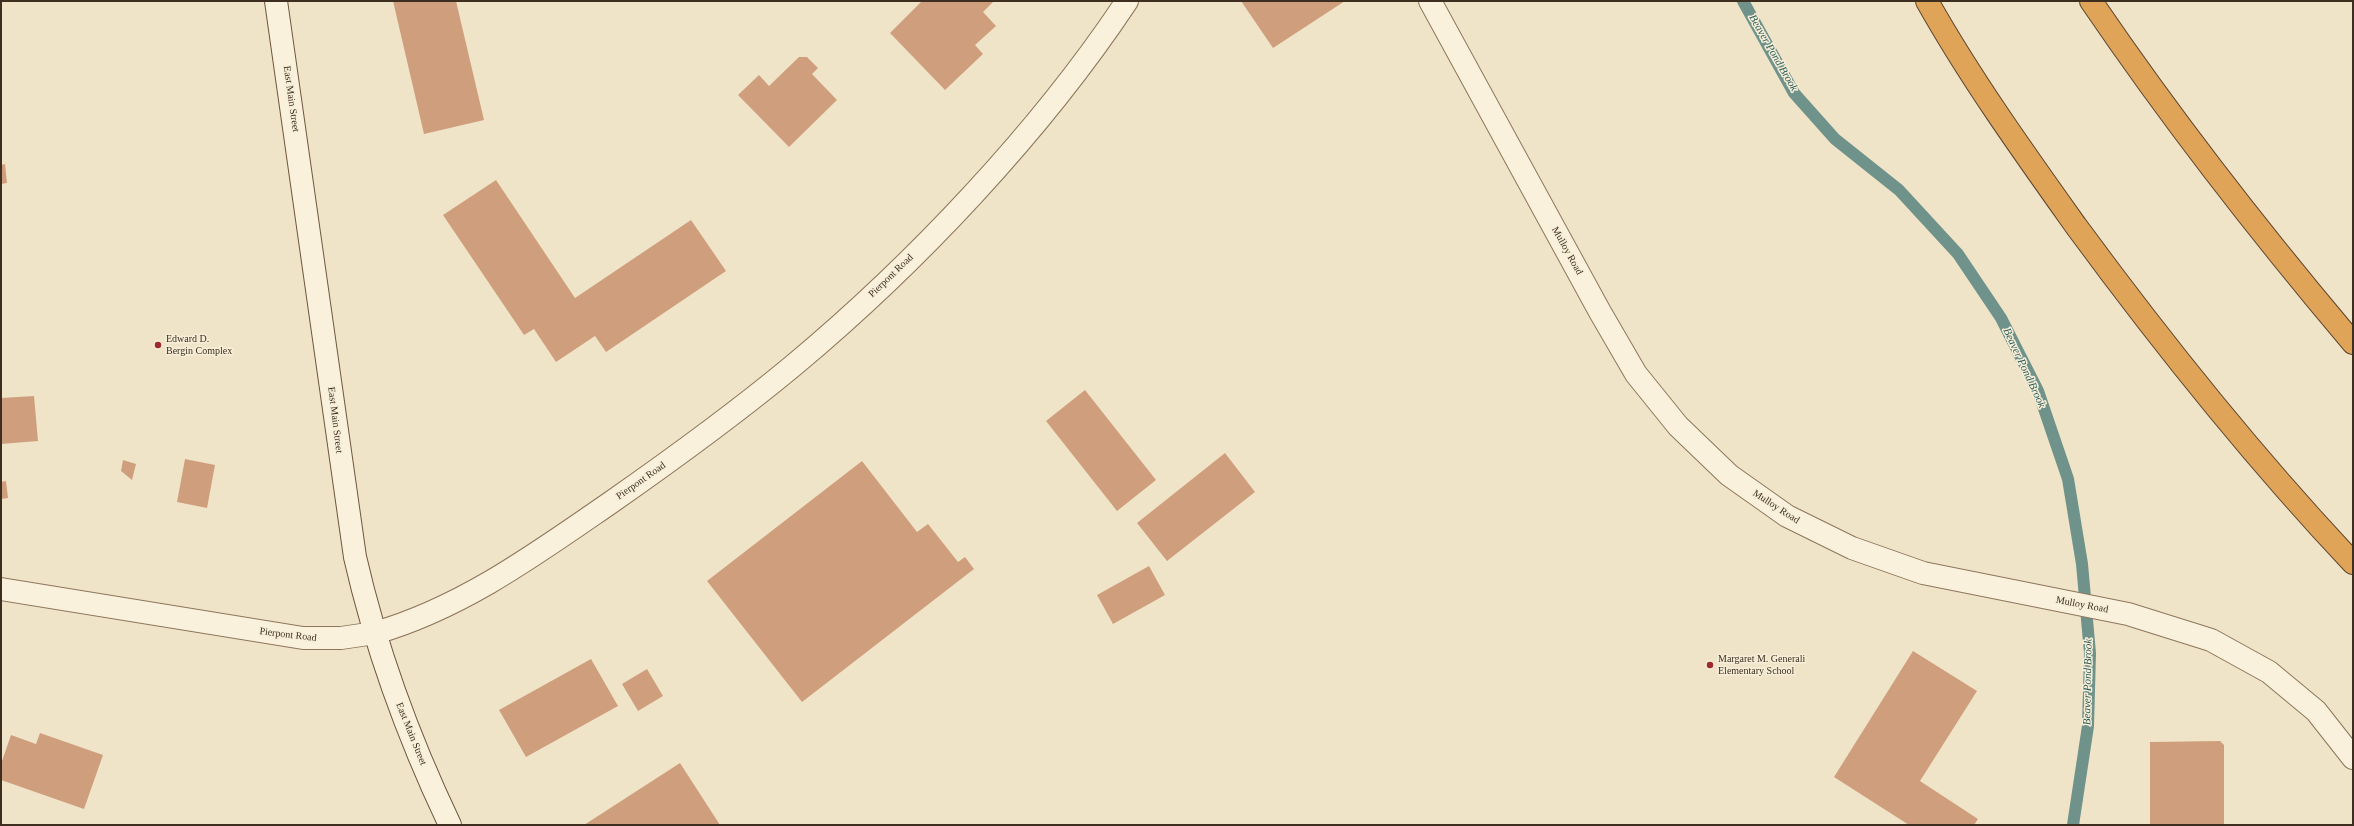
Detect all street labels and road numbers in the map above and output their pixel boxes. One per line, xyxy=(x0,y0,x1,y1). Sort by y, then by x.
street label: East Main Street xyxy=(280,65,302,133)
street label: Mulloy Road xyxy=(1549,225,1585,277)
street label: Pierpont Road xyxy=(866,252,916,300)
street label: East Main Street xyxy=(325,386,345,454)
street label: Pierpont Road xyxy=(614,460,668,502)
street label: Mulloy Road xyxy=(1750,488,1802,526)
street label: Mulloy Road xyxy=(2055,594,2109,616)
street label: Pierpont Road xyxy=(259,626,317,644)
street label: East Main Street xyxy=(393,701,429,767)

